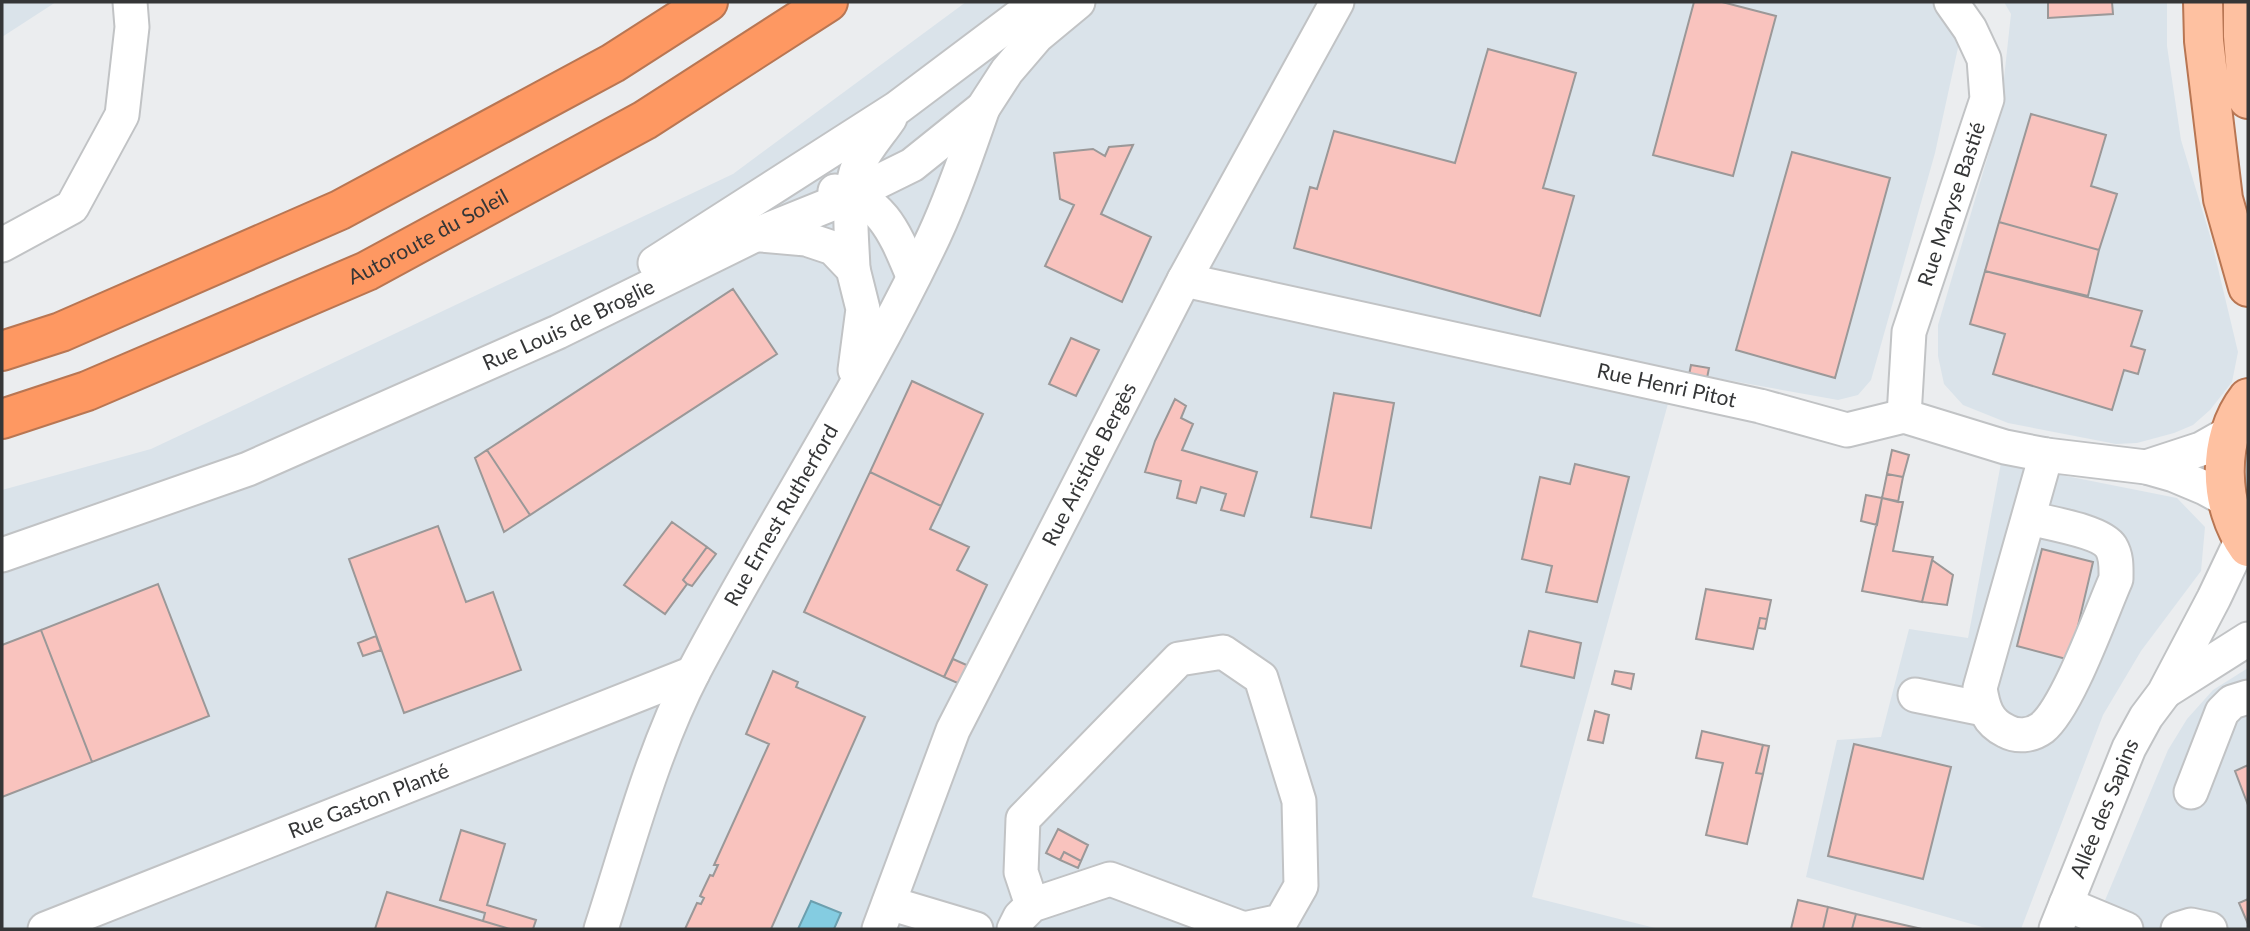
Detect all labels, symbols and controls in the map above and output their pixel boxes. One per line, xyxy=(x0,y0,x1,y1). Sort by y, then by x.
street label: Rue Maryse Bastié xyxy=(1911,118,1989,289)
street label: Autoroute du Soleil xyxy=(344,183,512,289)
street label: Rue Louis de Broglie xyxy=(478,273,658,375)
street label: Rue Henri Pitot xyxy=(1595,357,1739,412)
street label: Rue Aristide Bergès xyxy=(1036,378,1140,549)
street label: Rue Ernest Rutherford xyxy=(718,419,842,610)
street label: Allée des Sapins xyxy=(2064,733,2143,881)
street label: Rue Gaston Planté xyxy=(284,757,452,843)

